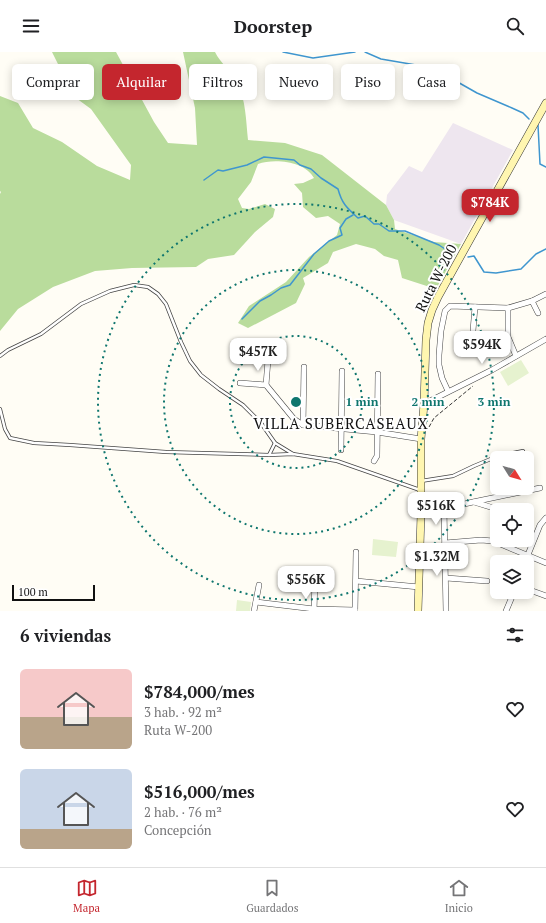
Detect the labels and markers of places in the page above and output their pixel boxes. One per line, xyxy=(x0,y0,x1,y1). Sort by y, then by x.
pin: $784K xyxy=(462,189,518,223)
pin: $594K xyxy=(454,331,510,365)
pin: $457K xyxy=(230,338,286,372)
centre of rings xyxy=(289,395,303,409)
pin: $516K xyxy=(408,492,464,526)
pin: $1.32M xyxy=(404,543,470,577)
pin: $556K xyxy=(278,566,334,600)

